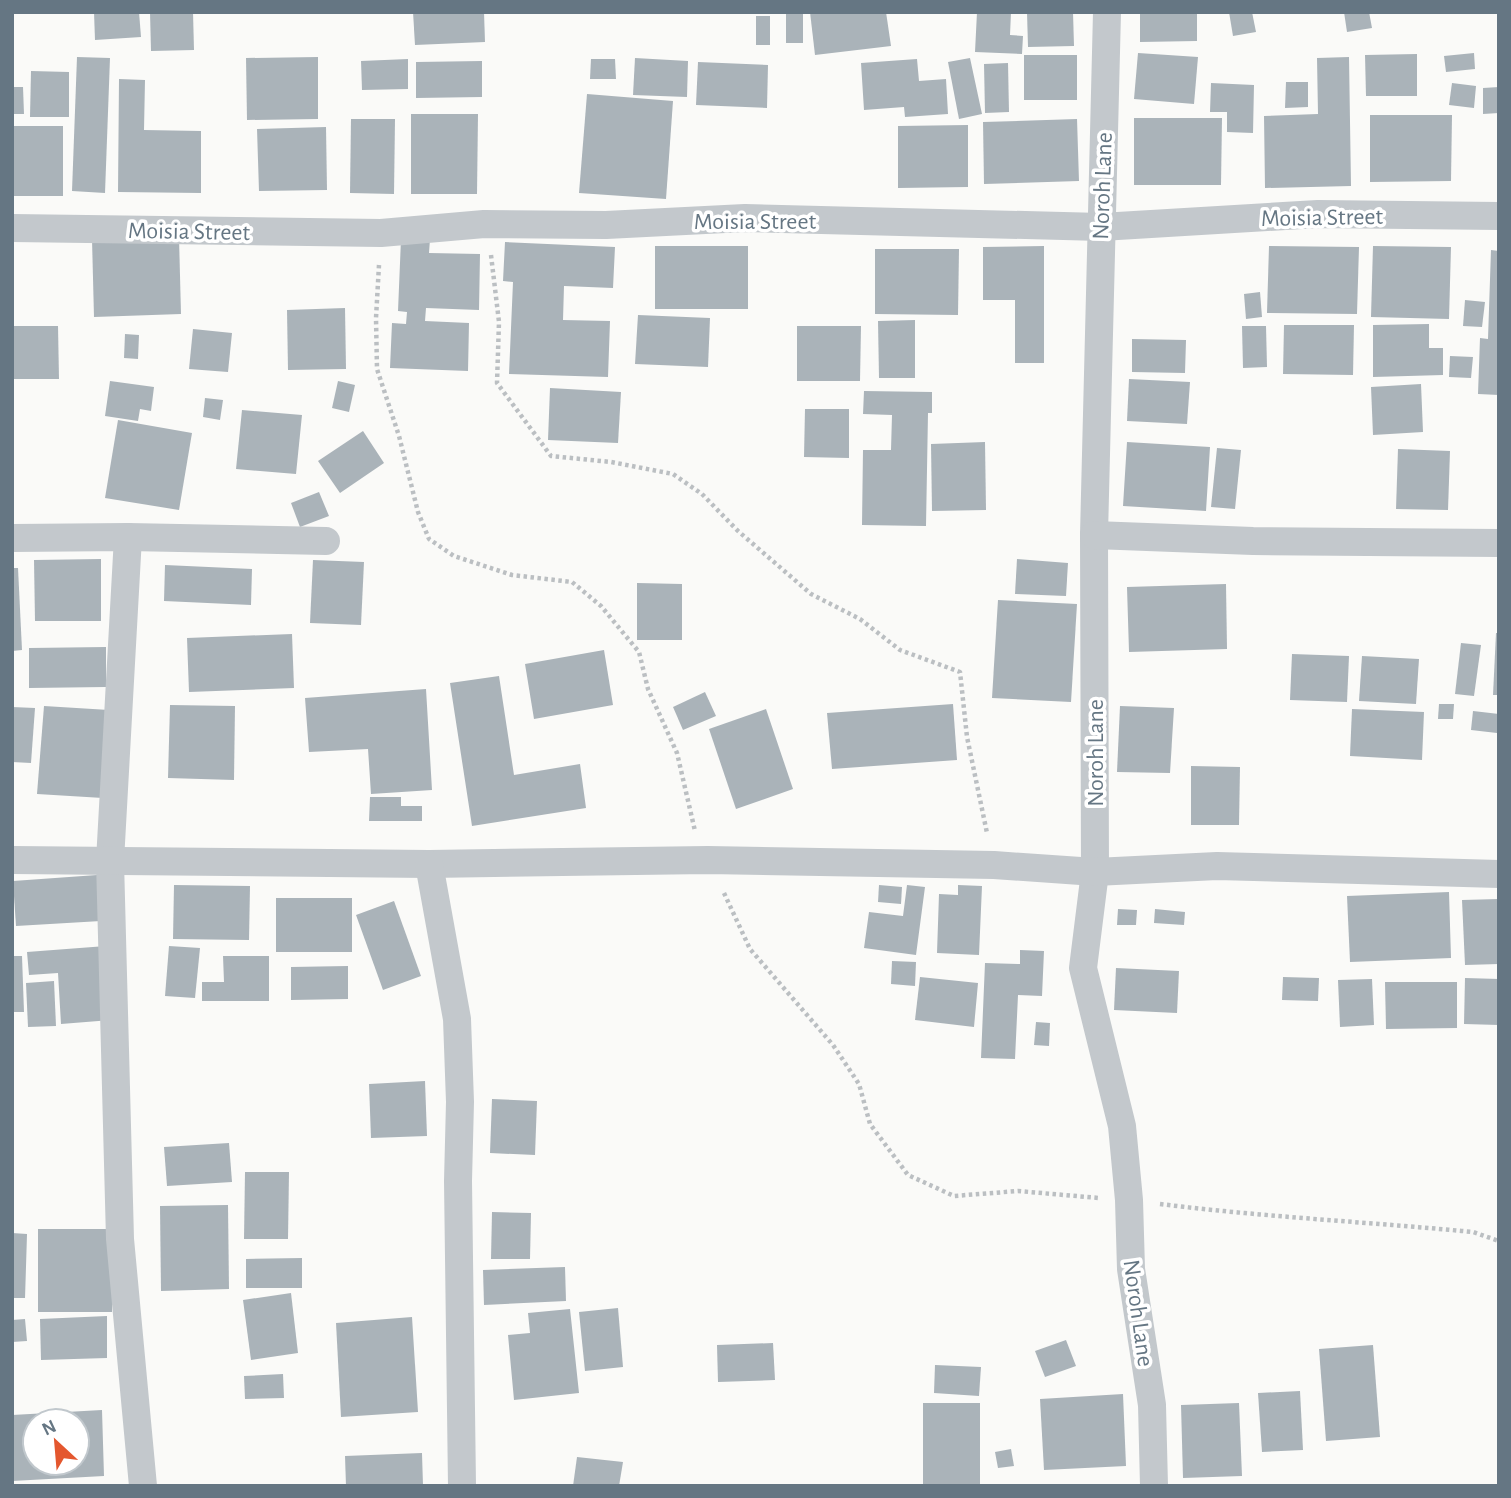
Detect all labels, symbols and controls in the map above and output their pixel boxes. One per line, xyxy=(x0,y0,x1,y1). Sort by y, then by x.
street label: Noroh Lane xyxy=(1089,132,1117,240)
street label: Moisia Street xyxy=(1261,205,1384,231)
street label: Moisia Street xyxy=(694,210,816,234)
street label: Moisia Street xyxy=(128,219,251,245)
street label: Noroh Lane xyxy=(1084,699,1108,807)
street label: Noroh Lane xyxy=(1119,1258,1157,1368)
north arrow xyxy=(21,1407,91,1477)
text: N xyxy=(39,1417,59,1440)

